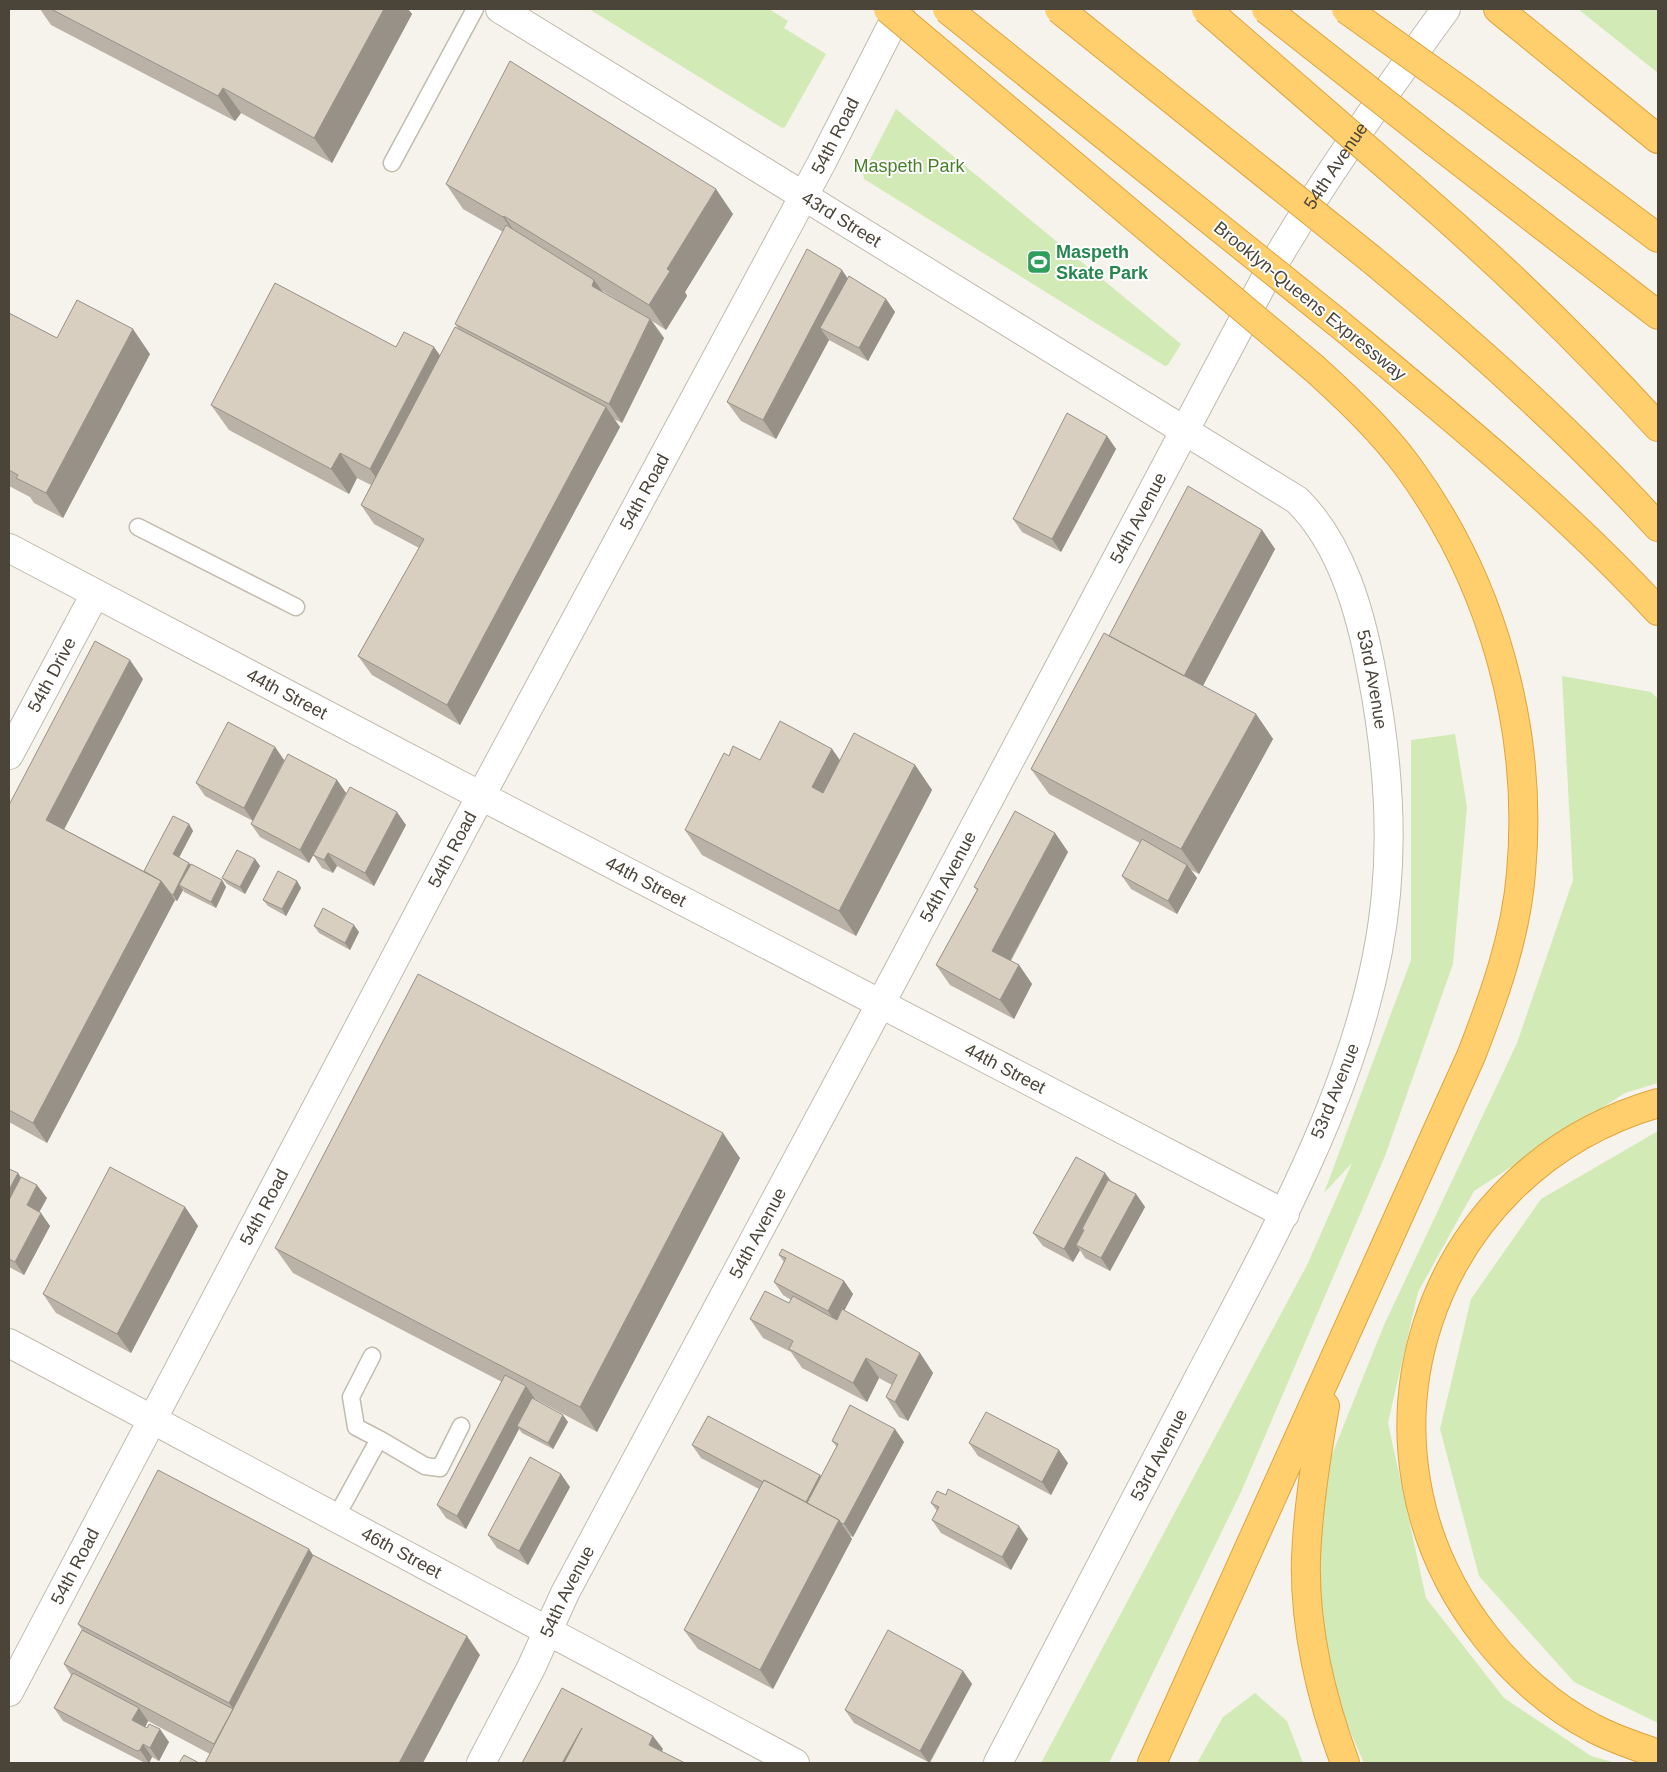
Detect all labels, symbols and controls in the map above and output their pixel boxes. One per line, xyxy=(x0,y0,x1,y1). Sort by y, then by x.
street label: 54th Road xyxy=(807,94,863,177)
street label: 54th Avenue xyxy=(1300,119,1372,213)
park label: Maspeth Park xyxy=(853,156,966,176)
street label: 43rd Street xyxy=(798,187,885,251)
street label: Brooklyn-Queens Expressway xyxy=(1210,217,1410,385)
place label: Maspeth Skate Park xyxy=(1056,242,1149,283)
sports icon: Maspeth Skate Park xyxy=(1026,249,1052,275)
street label: 54th Road xyxy=(616,451,673,533)
street label: 54th Avenue xyxy=(1106,469,1170,567)
street label: 53rd Avenue xyxy=(1353,628,1391,731)
street label: 54th Drive xyxy=(24,634,80,716)
street label: 44th Street xyxy=(243,665,331,723)
street label: 54th Road xyxy=(424,808,481,891)
street label: 54th Avenue xyxy=(916,828,980,925)
street label: 44th Street xyxy=(602,853,690,911)
street label: 44th Street xyxy=(961,1039,1049,1098)
street label: 53rd Avenue xyxy=(1307,1041,1363,1141)
street label: 54th Road xyxy=(236,1166,292,1248)
street label: 54th Avenue xyxy=(725,1184,790,1282)
street label: 53rd Avenue xyxy=(1127,1406,1191,1504)
street label: 46th Street xyxy=(358,1523,445,1582)
street label: 54th Road xyxy=(47,1525,103,1608)
street label: 54th Avenue xyxy=(536,1542,598,1640)

